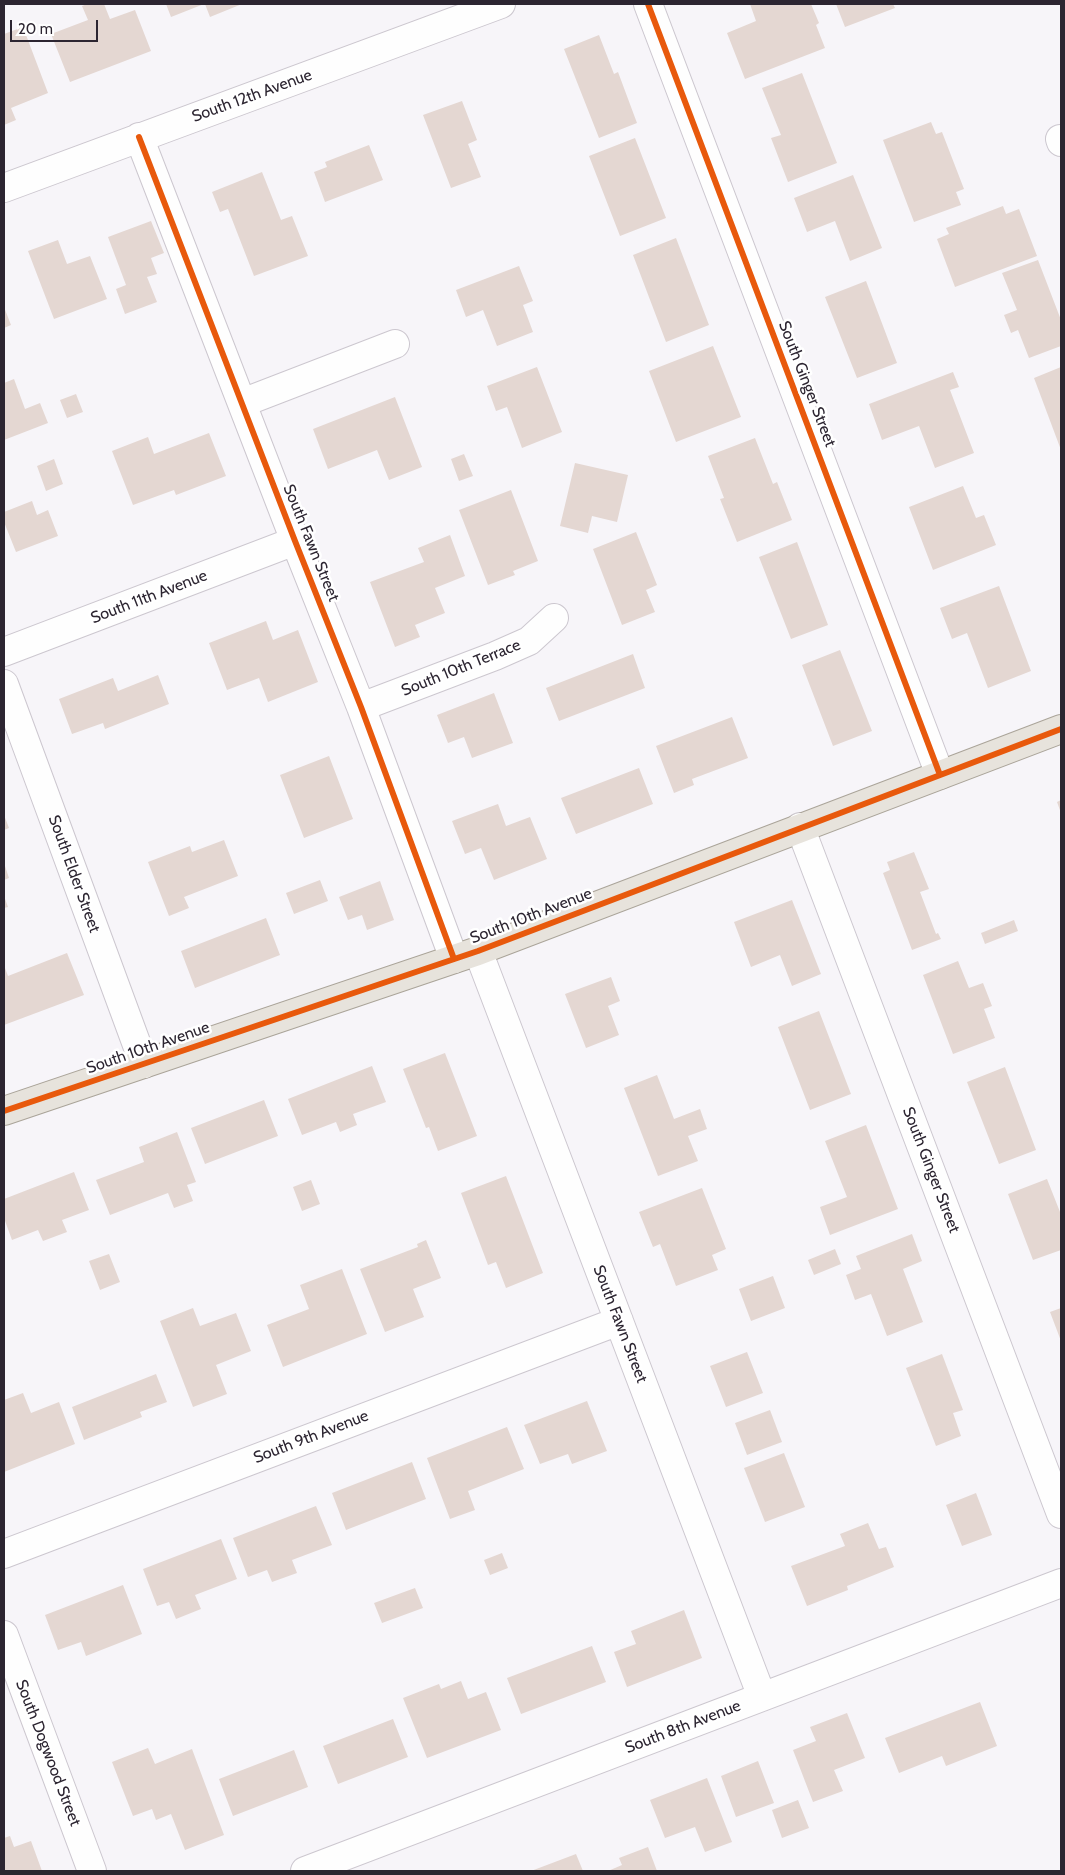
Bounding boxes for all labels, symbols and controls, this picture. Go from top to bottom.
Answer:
scale bar [12,10,100,42]
text: 20 m [18,20,53,38]
street label: South 12th Avenue [189,65,315,127]
street label: South Ginger Street [774,318,840,450]
street label: South Fawn Street [279,482,343,604]
street label: South 11th Avenue [88,566,210,628]
street label: South 10th Terrace [399,635,523,701]
street label: South Elder Street [44,813,104,935]
street label: South 10th Avenue [467,884,595,948]
street label: South 10th Avenue [84,1018,212,1078]
street label: South Ginger Street [898,1104,964,1236]
street label: South Fawn Street [589,1262,651,1386]
street label: South 9th Avenue [251,1406,371,1468]
street label: South Dogwood Street [11,1677,85,1829]
street label: South 8th Avenue [622,1696,744,1758]

